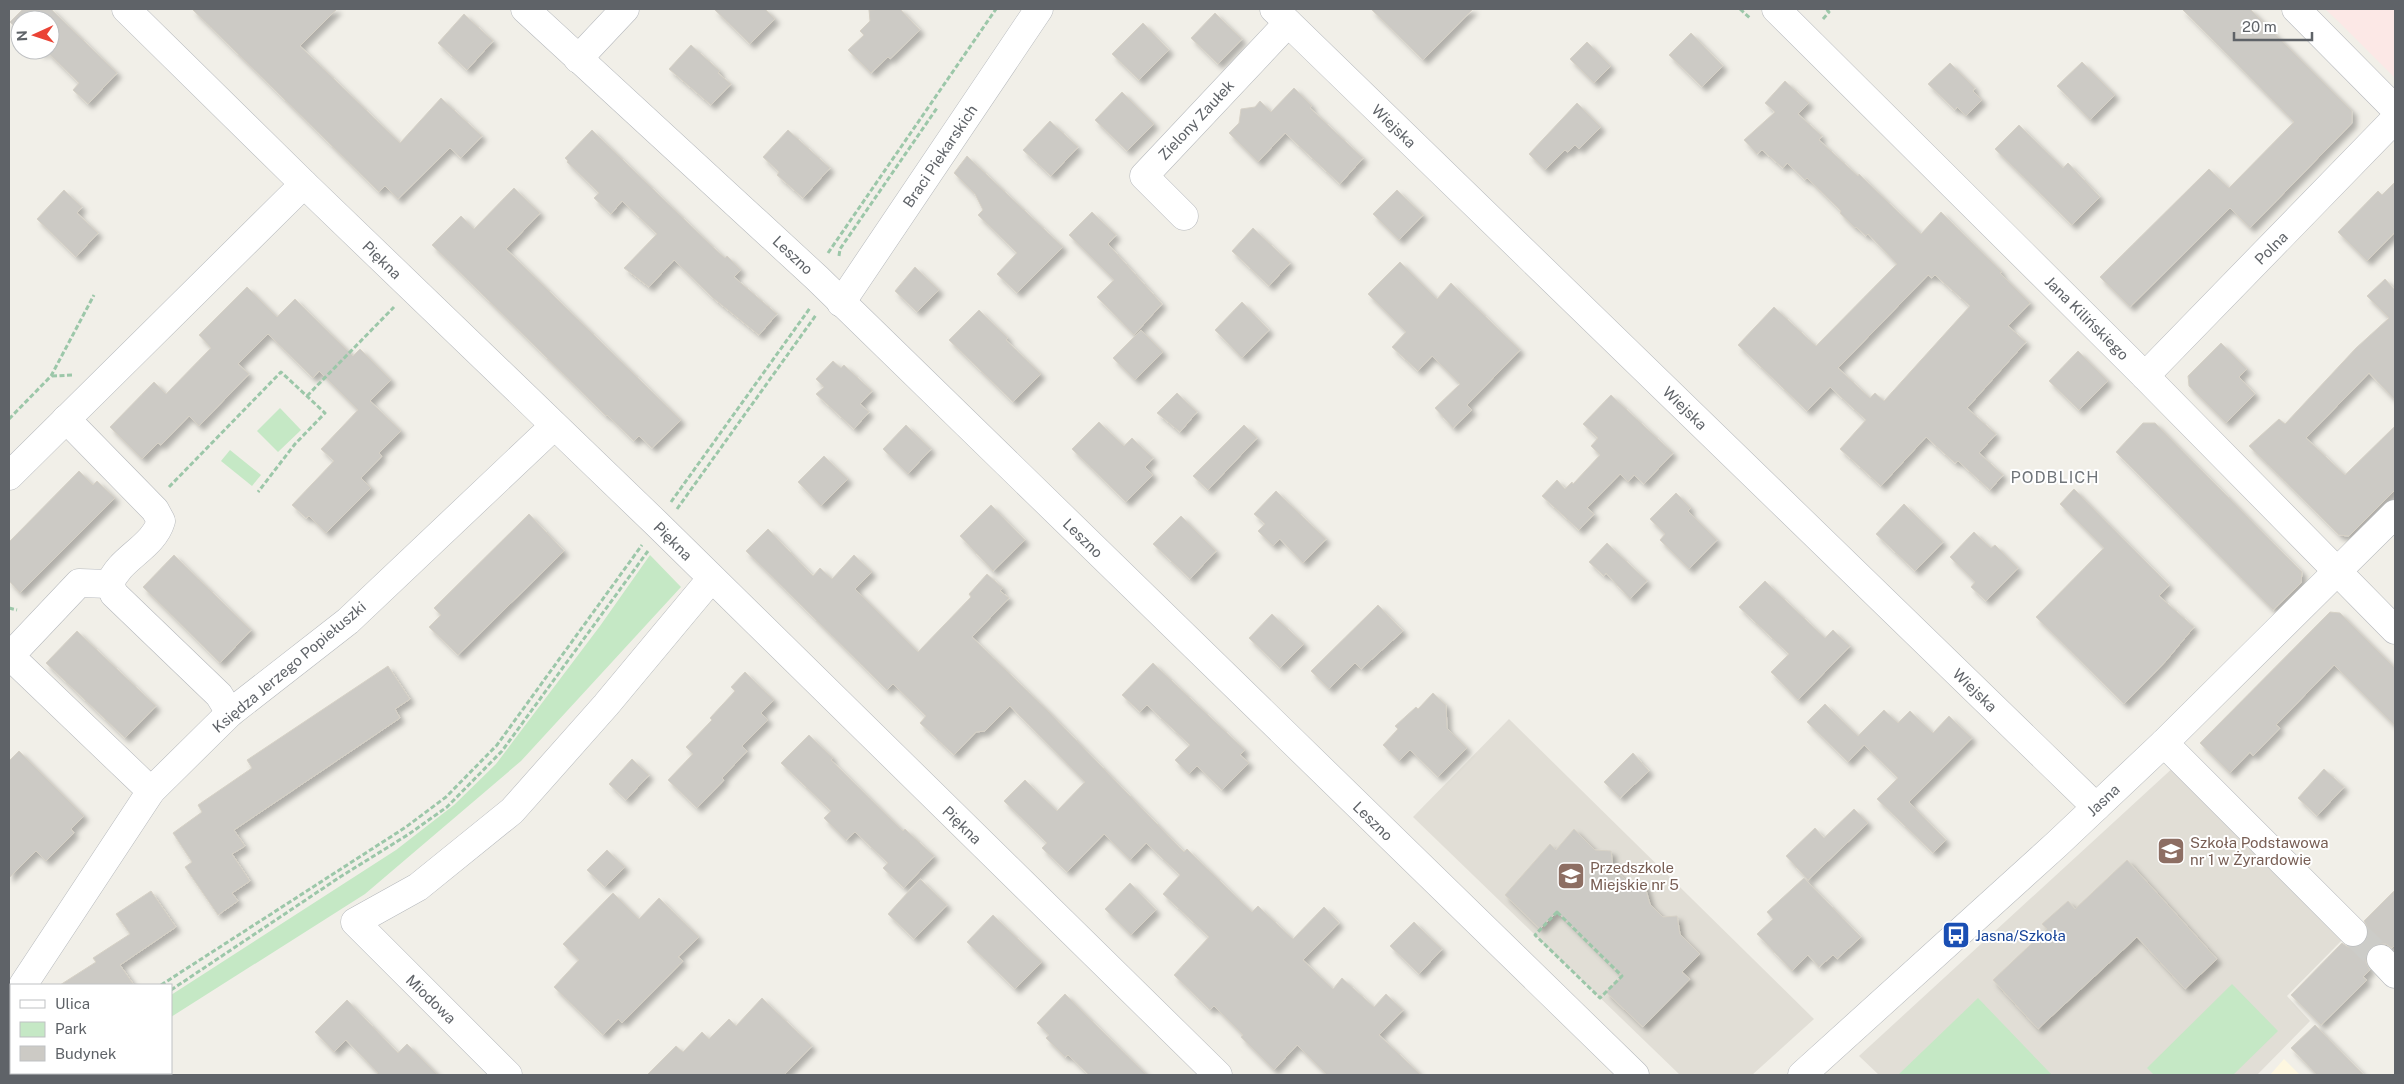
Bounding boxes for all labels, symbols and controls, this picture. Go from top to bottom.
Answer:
north arrow [10,10,60,60]
scale bar [2234,10,2312,42]
text: 20 m [2242,18,2277,35]
text: N [14,30,30,42]
street label: Zielony Zaułek [1155,77,1237,163]
street label: Wiejska [1368,101,1420,151]
street label: Braci Piekarskich [899,102,981,210]
street label: Polna [2251,228,2291,268]
street label: Leszno [769,232,817,278]
street label: Piękna [359,238,405,282]
street label: Jana Kilińskiego [2042,273,2132,363]
street label: Wiejska [1659,383,1711,433]
district label: PODBLICH [2011,468,2099,487]
street label: Leszno [1060,515,1106,561]
street label: Piękna [650,518,696,564]
street label: Księdza Jerzego Popiełuszki [209,598,369,736]
street label: Wiejska [1949,665,2001,715]
street label: Jasna [2083,781,2123,819]
street label: Leszno [1350,798,1396,844]
street label: Piękna [939,803,985,847]
place label: Szkoła Podstawowa nr 1 w Żyrardowie [2190,834,2329,868]
school or university icon: Szkoła Podstawowa nr 1 w Żyrardowie [2156,836,2186,866]
place label: Przedszkole Miejskie nr 5 [1590,859,1679,893]
school or university icon: Przedszkole Miejskie nr 5 [1556,861,1586,891]
bus stop icon: Jasna/Szkoła [1941,920,1971,950]
place label: Jasna/Szkoła [1975,927,2066,944]
street label: Miodowa [403,971,459,1027]
legend [10,984,172,1074]
text: Ulica [55,995,90,1012]
text: Park [55,1020,87,1037]
text: Budynek [55,1045,116,1062]

